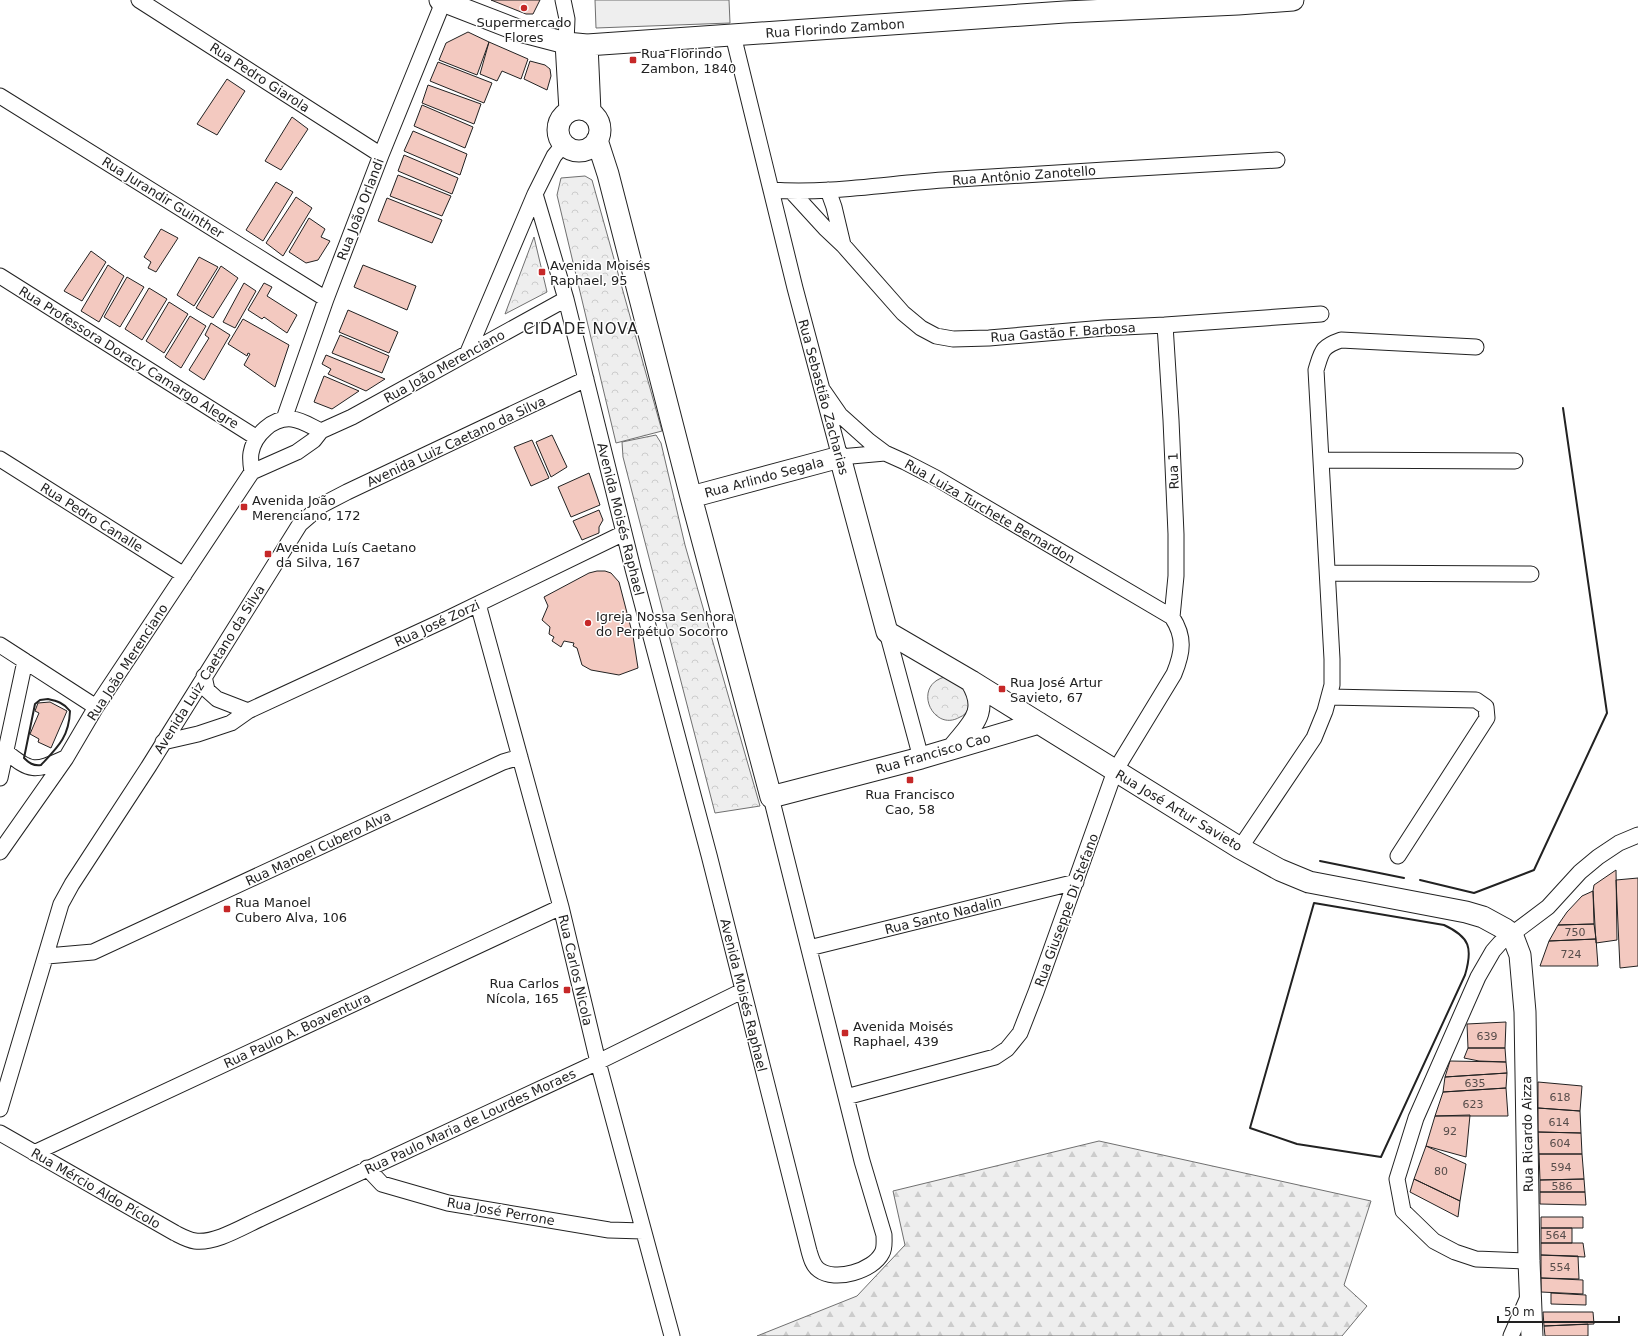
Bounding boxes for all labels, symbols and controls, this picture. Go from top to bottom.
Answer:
marker: Supermercado Flores [519,3,529,13]
place label: Supermercado Flores [477,15,571,45]
street label: Rua Florindo Zambon [765,16,905,41]
street label: Rua Pedro Giarola [207,40,312,115]
place label: Rua Florindo Zambon, 1840 [641,46,736,76]
marker: Rua Florindo Zambon, 1840 [628,55,638,65]
street label: Rua Jurandir Guinther [99,154,227,241]
street label: Rua João Orlandi [334,156,387,262]
street label: Rua Antônio Zanotello [952,163,1097,188]
place label: Avenida Moisés Raphael, 95 [550,258,651,288]
marker: Avenida Moisés Raphael, 95 [537,267,547,277]
street label: Rua Professora Doracy Camargo Alegre [16,283,241,432]
street label: Rua Sebastião Zacharias [795,318,852,477]
district label: CIDADE NOVA [523,320,639,338]
street label: Rua Gastão F. Barbosa [990,320,1136,345]
street label: Rua João Merenciano [381,327,507,406]
street label: Avenida Luiz Caetano da Silva [364,393,548,490]
street label: Avenida Moisés Raphael [594,441,647,597]
street label: Rua 1 [1165,452,1182,490]
street label: Rua Arlindo Segala [703,454,825,501]
street label: Rua Luiza Turchete Bernardon [902,456,1078,566]
street label: Rua Pedro Canalle [38,480,146,555]
place label: Avenida João Merenciano, 172 [252,493,361,523]
marker: Avenida João Merenciano, 172 [239,502,249,512]
place label: Avenida Luís Caetano da Silva, 167 [276,540,416,570]
marker: Avenida Luís Caetano da Silva, 167 [263,549,273,559]
street label: Avenida Luiz Caetano da Silva [151,582,268,756]
street label: Rua José Zorzi [392,597,482,650]
street label: Rua João Merenciano [84,601,171,723]
place label: Igreja Nossa Senhora do Perpétuo Socorro [596,609,734,639]
marker: Igreja Nossa Senhora do Perpétuo Socorro [583,618,593,628]
place label: Rua José Artur Savieto, 67 [1010,675,1103,705]
marker: Rua José Artur Savieto, 67 [997,684,1007,694]
street label: Rua Francisco Cao [874,730,992,777]
street label: Rua José Artur Savieto [1113,767,1245,854]
marker: Rua Francisco Cao, 58 [905,775,915,785]
place label: Rua Francisco Cao, 58 [865,787,955,817]
street label: Rua Manoel Cubero Alva [243,808,393,889]
street label: Rua Giuseppe Di Stefano [1032,831,1101,989]
street label: Rua Santo Nadalin [883,894,1003,937]
place label: Rua Manoel Cubero Alva, 106 [235,895,347,925]
marker: Rua Manoel Cubero Alva, 106 [222,904,232,914]
street label: Rua Carlos Nicola [555,913,596,1027]
street label: Avenida Moisés Raphael [717,917,770,1073]
house number: 750 [1565,926,1586,939]
house number: 724 [1561,948,1582,961]
place label: Rua Carlos Nícola, 165 [486,976,559,1006]
marker: Rua Carlos Nícola, 165 [562,985,572,995]
street label: Rua Paulo A. Boaventura [221,990,373,1071]
place label: Avenida Moisés Raphael, 439 [853,1019,954,1049]
marker: Avenida Moisés Raphael, 439 [840,1028,850,1038]
house number: 639 [1477,1030,1498,1043]
street label: Rua Paulo Maria de Lourdes Moraes [362,1066,578,1177]
street label: Rua Ricardo Aizza [1519,1076,1536,1192]
house number: 635 [1465,1077,1486,1090]
house number: 618 [1550,1091,1571,1104]
house number: 623 [1463,1098,1484,1111]
house number: 614 [1549,1116,1570,1129]
house number: 92 [1443,1125,1457,1138]
house number: 604 [1550,1137,1571,1150]
street label: Rua Mércio Aldo Pícolo [28,1145,163,1232]
house number: 594 [1551,1161,1572,1174]
house number: 80 [1434,1165,1448,1178]
house number: 586 [1552,1180,1573,1193]
street label: Rua José Perrone [446,1195,556,1228]
house number: 564 [1546,1229,1567,1242]
house number: 554 [1550,1261,1571,1274]
scale bar [1498,1298,1619,1324]
text: 50 m [1504,1305,1535,1319]

